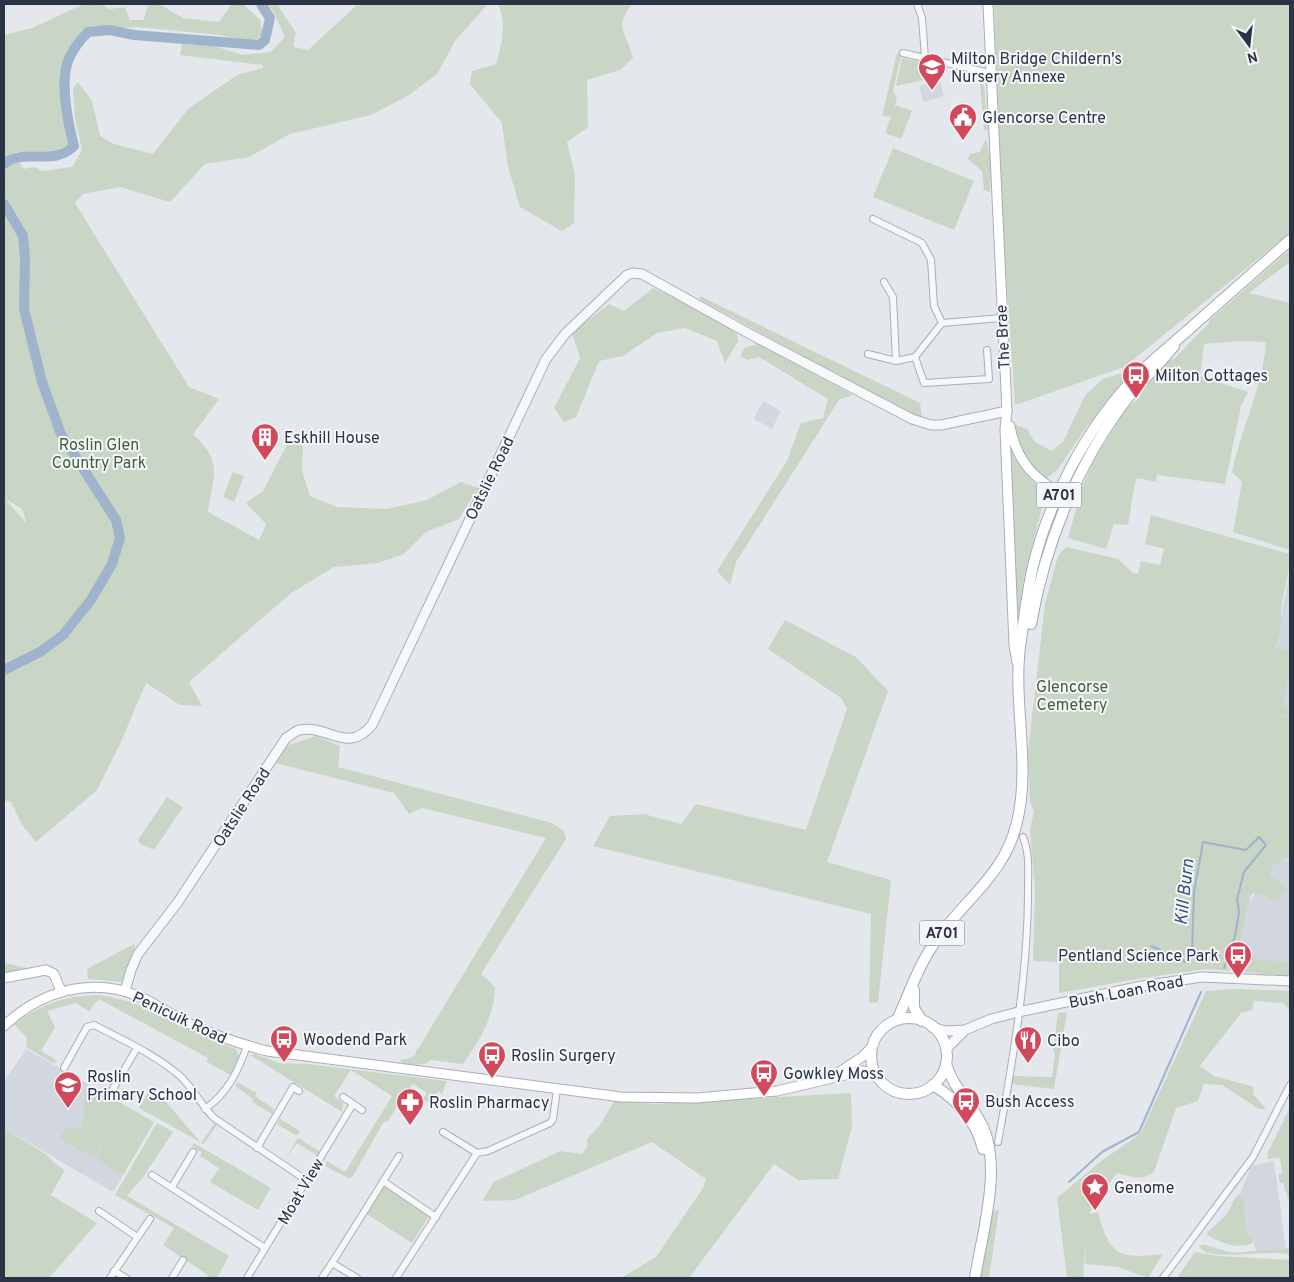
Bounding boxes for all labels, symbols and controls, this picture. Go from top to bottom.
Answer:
north arrow [1224,20,1274,70]
text: N [1245,47,1259,66]
place label: Milton Bridge Childern's Nursery Annexe [951,50,1122,88]
school or university icon: Milton Bridge Childern's Nursery Annexe [917,52,947,91]
public building icon: Glencorse Centre [948,102,978,141]
place label: Glencorse Centre [982,109,1106,129]
street label: The Brae [992,304,1016,370]
bus stop icon: Milton Cottages [1121,360,1151,399]
place label: Milton Cottages [1155,367,1268,387]
building icon: Eskhill House [250,422,280,461]
place label: Eskhill House [284,429,380,449]
street label: Oatslie Road [462,434,520,524]
park label: Roslin Glen Country Park [52,436,146,474]
road number: A701 [1036,482,1082,508]
park label: Glencorse Cemetery [1036,678,1108,716]
street label: Oatslie Road [210,765,276,852]
water label: Kill Burn [1171,858,1200,927]
road number: A701 [920,920,964,946]
bus stop icon: Pentland Science Park [1223,940,1253,979]
place label: Pentland Science Park [1058,947,1219,967]
street label: Bush Loan Road [1067,972,1185,1014]
street label: Penicuik Road [129,988,230,1049]
bus stop icon: Woodend Park [269,1024,299,1063]
restaurant icon: Cibo [1013,1025,1043,1064]
place label: Woodend Park [303,1031,407,1051]
place label: Cibo [1047,1032,1080,1052]
bus stop icon: Roslin Surgery [477,1040,507,1079]
place label: Roslin Surgery [511,1047,616,1067]
bus stop icon: Gowkley Moss [749,1058,779,1097]
place label: Gowkley Moss [783,1065,884,1085]
place label: Roslin Primary School [87,1068,197,1106]
school or university icon: Roslin Primary School [53,1070,83,1109]
bus stop icon: Bush Access [951,1086,981,1125]
pharmacy icon: Roslin Pharmacy [395,1087,425,1126]
place label: Bush Access [985,1093,1075,1113]
place label: Roslin Pharmacy [429,1094,549,1114]
street label: Moat View [274,1155,329,1229]
place icon: Genome [1080,1172,1110,1211]
place label: Genome [1114,1179,1174,1199]

